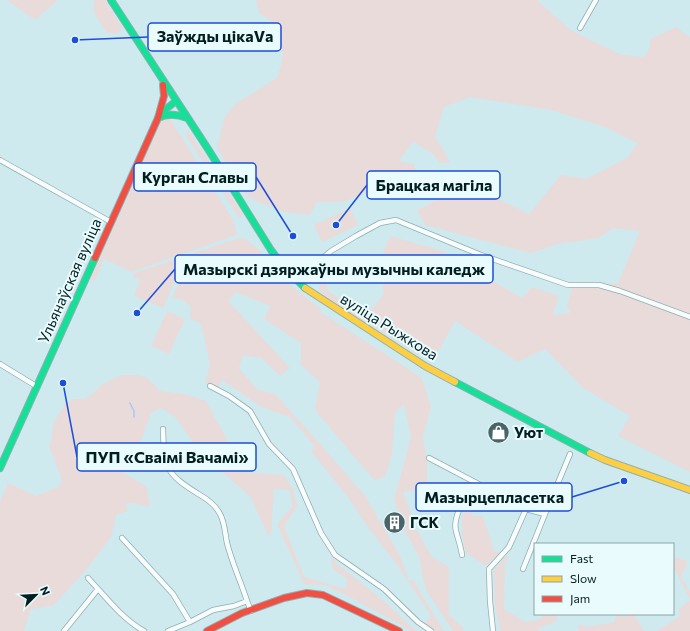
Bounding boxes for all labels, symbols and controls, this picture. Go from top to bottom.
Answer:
callout: Заўжды цікаVа [148,23,281,51]
text: Заўжды цікаVа [157,26,273,45]
callout: Курган Славы [134,163,256,191]
text: Курган Славы [142,167,248,186]
callout: Брацкая магіла [367,171,500,199]
text: Брацкая магіла [376,175,492,194]
street label: Ульянаўская вуліца [33,215,105,346]
callout: Мазырскі дзяржаўны музычны каледж [175,255,493,283]
text: Мазырскі дзяржаўны музычны каледж [183,259,485,278]
street label: вуліца Рыжкова [337,289,442,363]
shop icon: Уют [486,420,512,446]
place label: Уют [514,423,543,441]
callout: ПУП «Сваімі Вачамі» [77,443,256,471]
text: ПУП «Сваімі Вачамі» [85,447,249,466]
callout: Мазырцепласетка [416,483,572,511]
text: Мазырцепласетка [424,487,564,506]
building icon: ГСК [382,510,408,536]
place label: ГСК [410,513,440,531]
legend [534,543,674,615]
text: Fast [570,551,593,565]
text: Slow [570,571,597,585]
north arrow [16,575,56,615]
text: N [38,584,53,597]
text: Jam [570,591,590,606]

